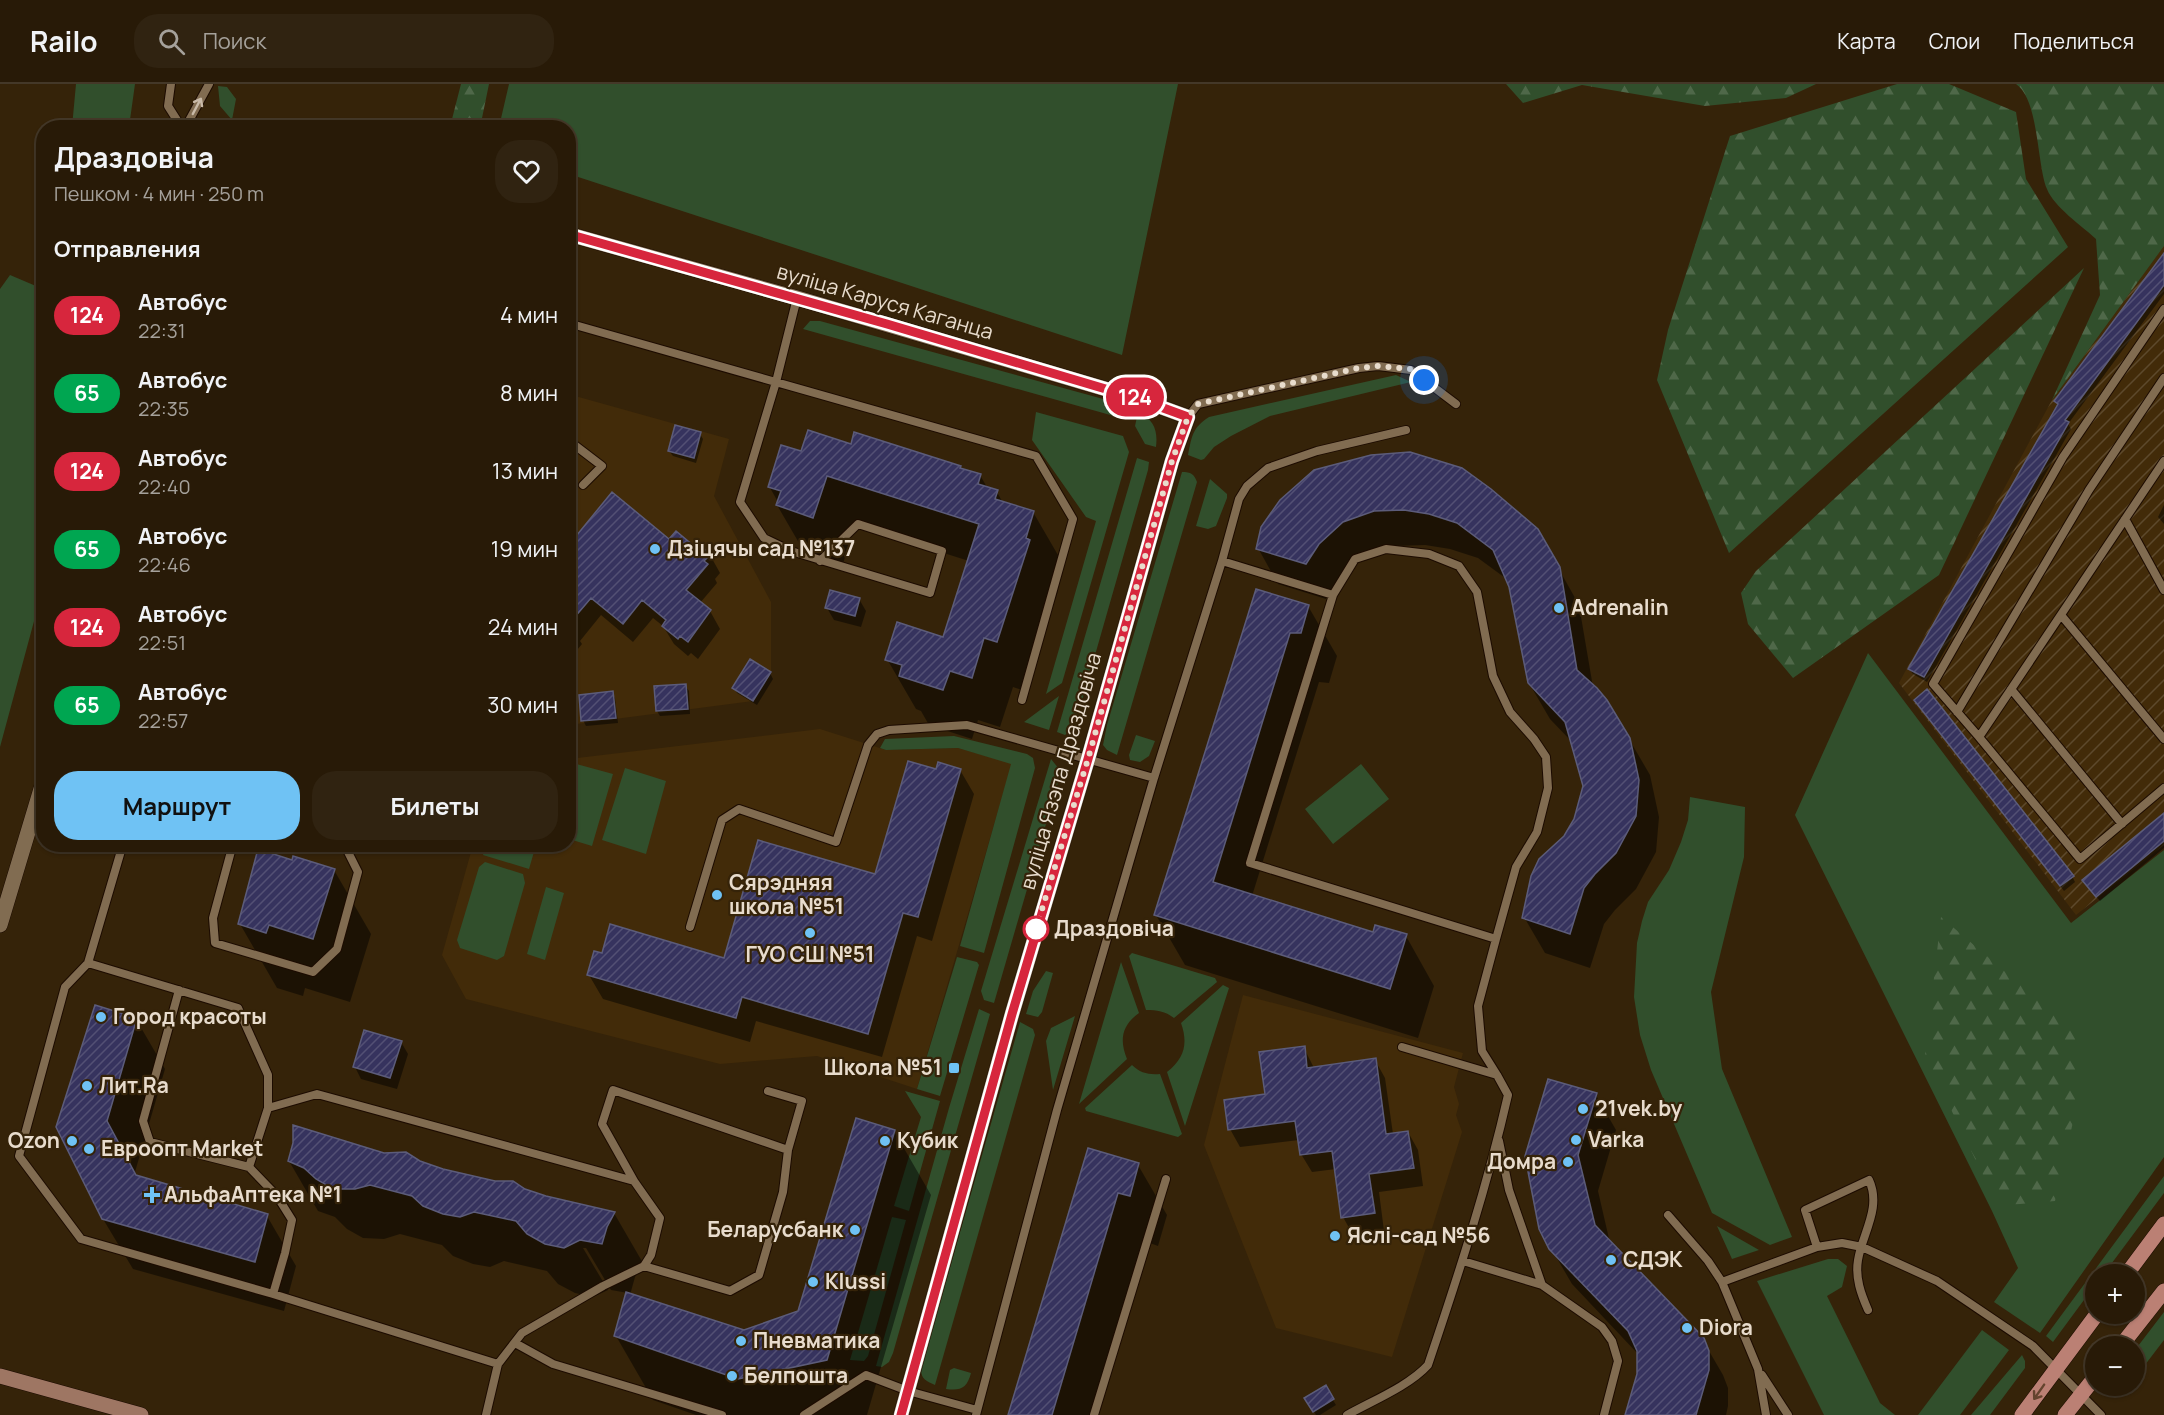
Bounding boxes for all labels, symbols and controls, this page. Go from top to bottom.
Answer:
search box [134,14,554,68]
text: Railo [30,22,98,60]
icon: search [155,25,188,58]
text: Поиск [203,26,266,56]
text: Карта [1837,27,1896,55]
text: Слои [1929,27,1980,55]
text: Поделиться [2013,27,2134,55]
one-way arrow [191,98,203,115]
text: Драздовіча [54,138,214,176]
button: heart [495,140,558,203]
text: Пешком · 4 мин · 250 m [54,180,264,207]
text: Отправления [54,234,201,264]
street label: вуліца Каруся Каганца [774,257,997,345]
text: Автобус [138,287,227,317]
text: 4 мин [500,300,558,330]
text: 124 [70,301,104,329]
text: 22:31 [138,317,186,344]
text: Автобус [138,365,227,395]
your location [1409,365,1439,395]
text: 8 мин [500,378,558,408]
line badge: 124 [1100,378,1170,416]
text: 65 [74,379,100,407]
text: 124 [1118,383,1152,411]
text: 22:35 [138,395,189,422]
text: Автобус [138,443,227,473]
text: 13 мин [492,456,558,486]
text: 124 [70,457,104,485]
text: 22:40 [138,473,191,500]
text: Автобус [138,521,227,551]
text: 19 мин [491,534,558,564]
place label: Дзіцячы сад №137 [667,534,855,562]
text: 65 [74,535,100,563]
marker: Дзіцячы сад №137 [648,542,662,556]
text: 22:46 [138,551,191,578]
place label: Adrenalin [1571,593,1669,621]
text: Автобус [138,599,227,629]
marker: Adrenalin [1552,601,1566,615]
text: 24 мин [488,612,558,642]
text: 124 [70,613,104,641]
text: 22:51 [138,629,186,656]
street label: вуліца Язэпа Драздовіча [1013,649,1107,893]
text: Автобус [138,677,227,707]
text: 30 мин [487,690,558,720]
text: 65 [74,691,100,719]
text: 22:57 [138,707,188,734]
button: Маршрут [54,771,300,840]
button: Билеты [312,771,558,840]
place label: Сярэдняя школа №51 [729,868,844,920]
marker: Сярэдняя школа №51 [710,888,724,902]
place label: Драздовіча [1054,914,1174,942]
marker: Драздовіча [1023,916,1049,942]
marker: ГУО СШ №51 [803,926,817,940]
place label: ГУО СШ №51 [746,940,874,968]
place label: Город красоты [113,1002,267,1030]
marker: Город красоты [94,1010,108,1024]
place label: Школа №51 [824,1053,942,1081]
marker: Школа №51 [947,1061,961,1075]
place label: Лит.Ra [99,1071,169,1099]
marker: Лит.Ra [80,1079,94,1093]
place label: 21vek.by [1595,1094,1682,1122]
marker: 21vek.by [1576,1102,1590,1116]
place label: Varka [1588,1125,1644,1153]
place label: Ozon [8,1126,60,1154]
place label: Кубик [897,1126,959,1154]
marker: Varka [1569,1133,1583,1147]
marker: Ozon [65,1134,79,1148]
place label: Евроопт Market [101,1134,263,1162]
marker: Кубик [878,1134,892,1148]
marker: Евроопт Market [82,1142,96,1156]
place label: Домра [1487,1147,1556,1175]
marker: Домра [1561,1155,1575,1169]
place label: АльфаАптека №1 [164,1180,342,1208]
marker: АльфаАптека №1 [145,1188,159,1202]
place label: Беларусбанк [707,1215,844,1243]
place label: Яслі-сад №56 [1347,1221,1491,1249]
marker: Беларусбанк [848,1223,862,1237]
marker: Яслі-сад №56 [1328,1229,1342,1243]
place label: СДЭК [1623,1245,1683,1273]
marker: СДЭК [1604,1253,1618,1267]
map controls [2085,1264,2145,1396]
button: + [2085,1264,2145,1324]
place label: KIussi [825,1267,886,1295]
marker: KIussi [806,1275,820,1289]
place label: Diora [1699,1313,1753,1341]
marker: Diora [1680,1321,1694,1335]
place label: Пневматика [753,1326,880,1354]
marker: Пневматика [734,1334,748,1348]
button: − [2085,1336,2145,1396]
place label: Белпошта [744,1361,848,1389]
marker: Белпошта [725,1369,739,1383]
one-way arrow [2033,1383,2045,1399]

